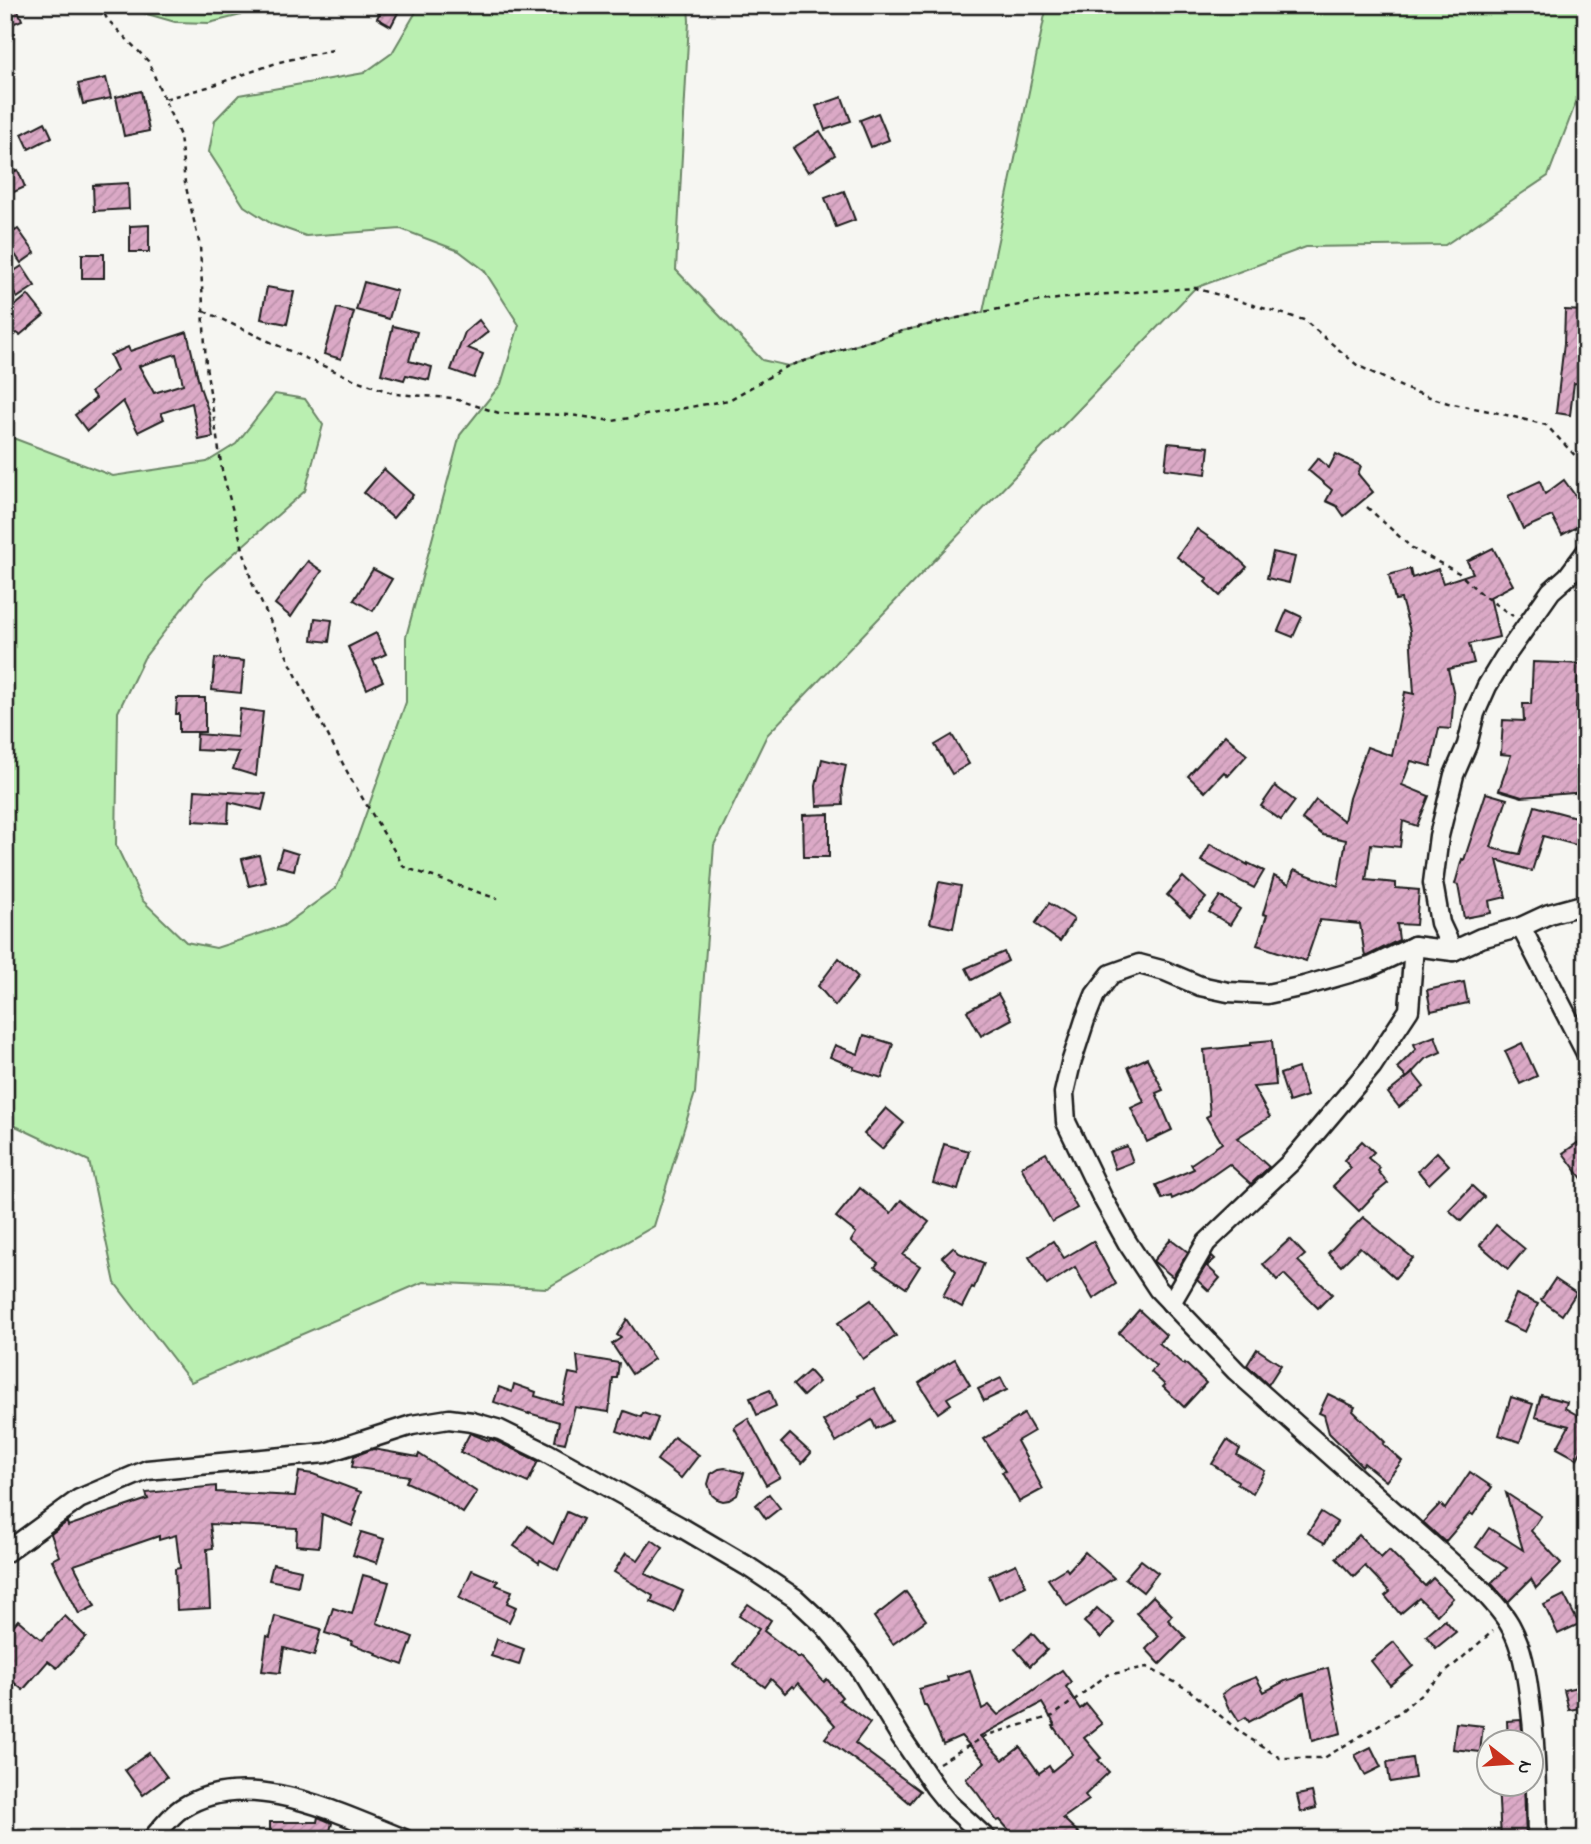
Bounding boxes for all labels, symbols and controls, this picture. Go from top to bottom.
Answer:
north arrow [1476,1728,1546,1798]
text: N [1509,1757,1539,1777]

